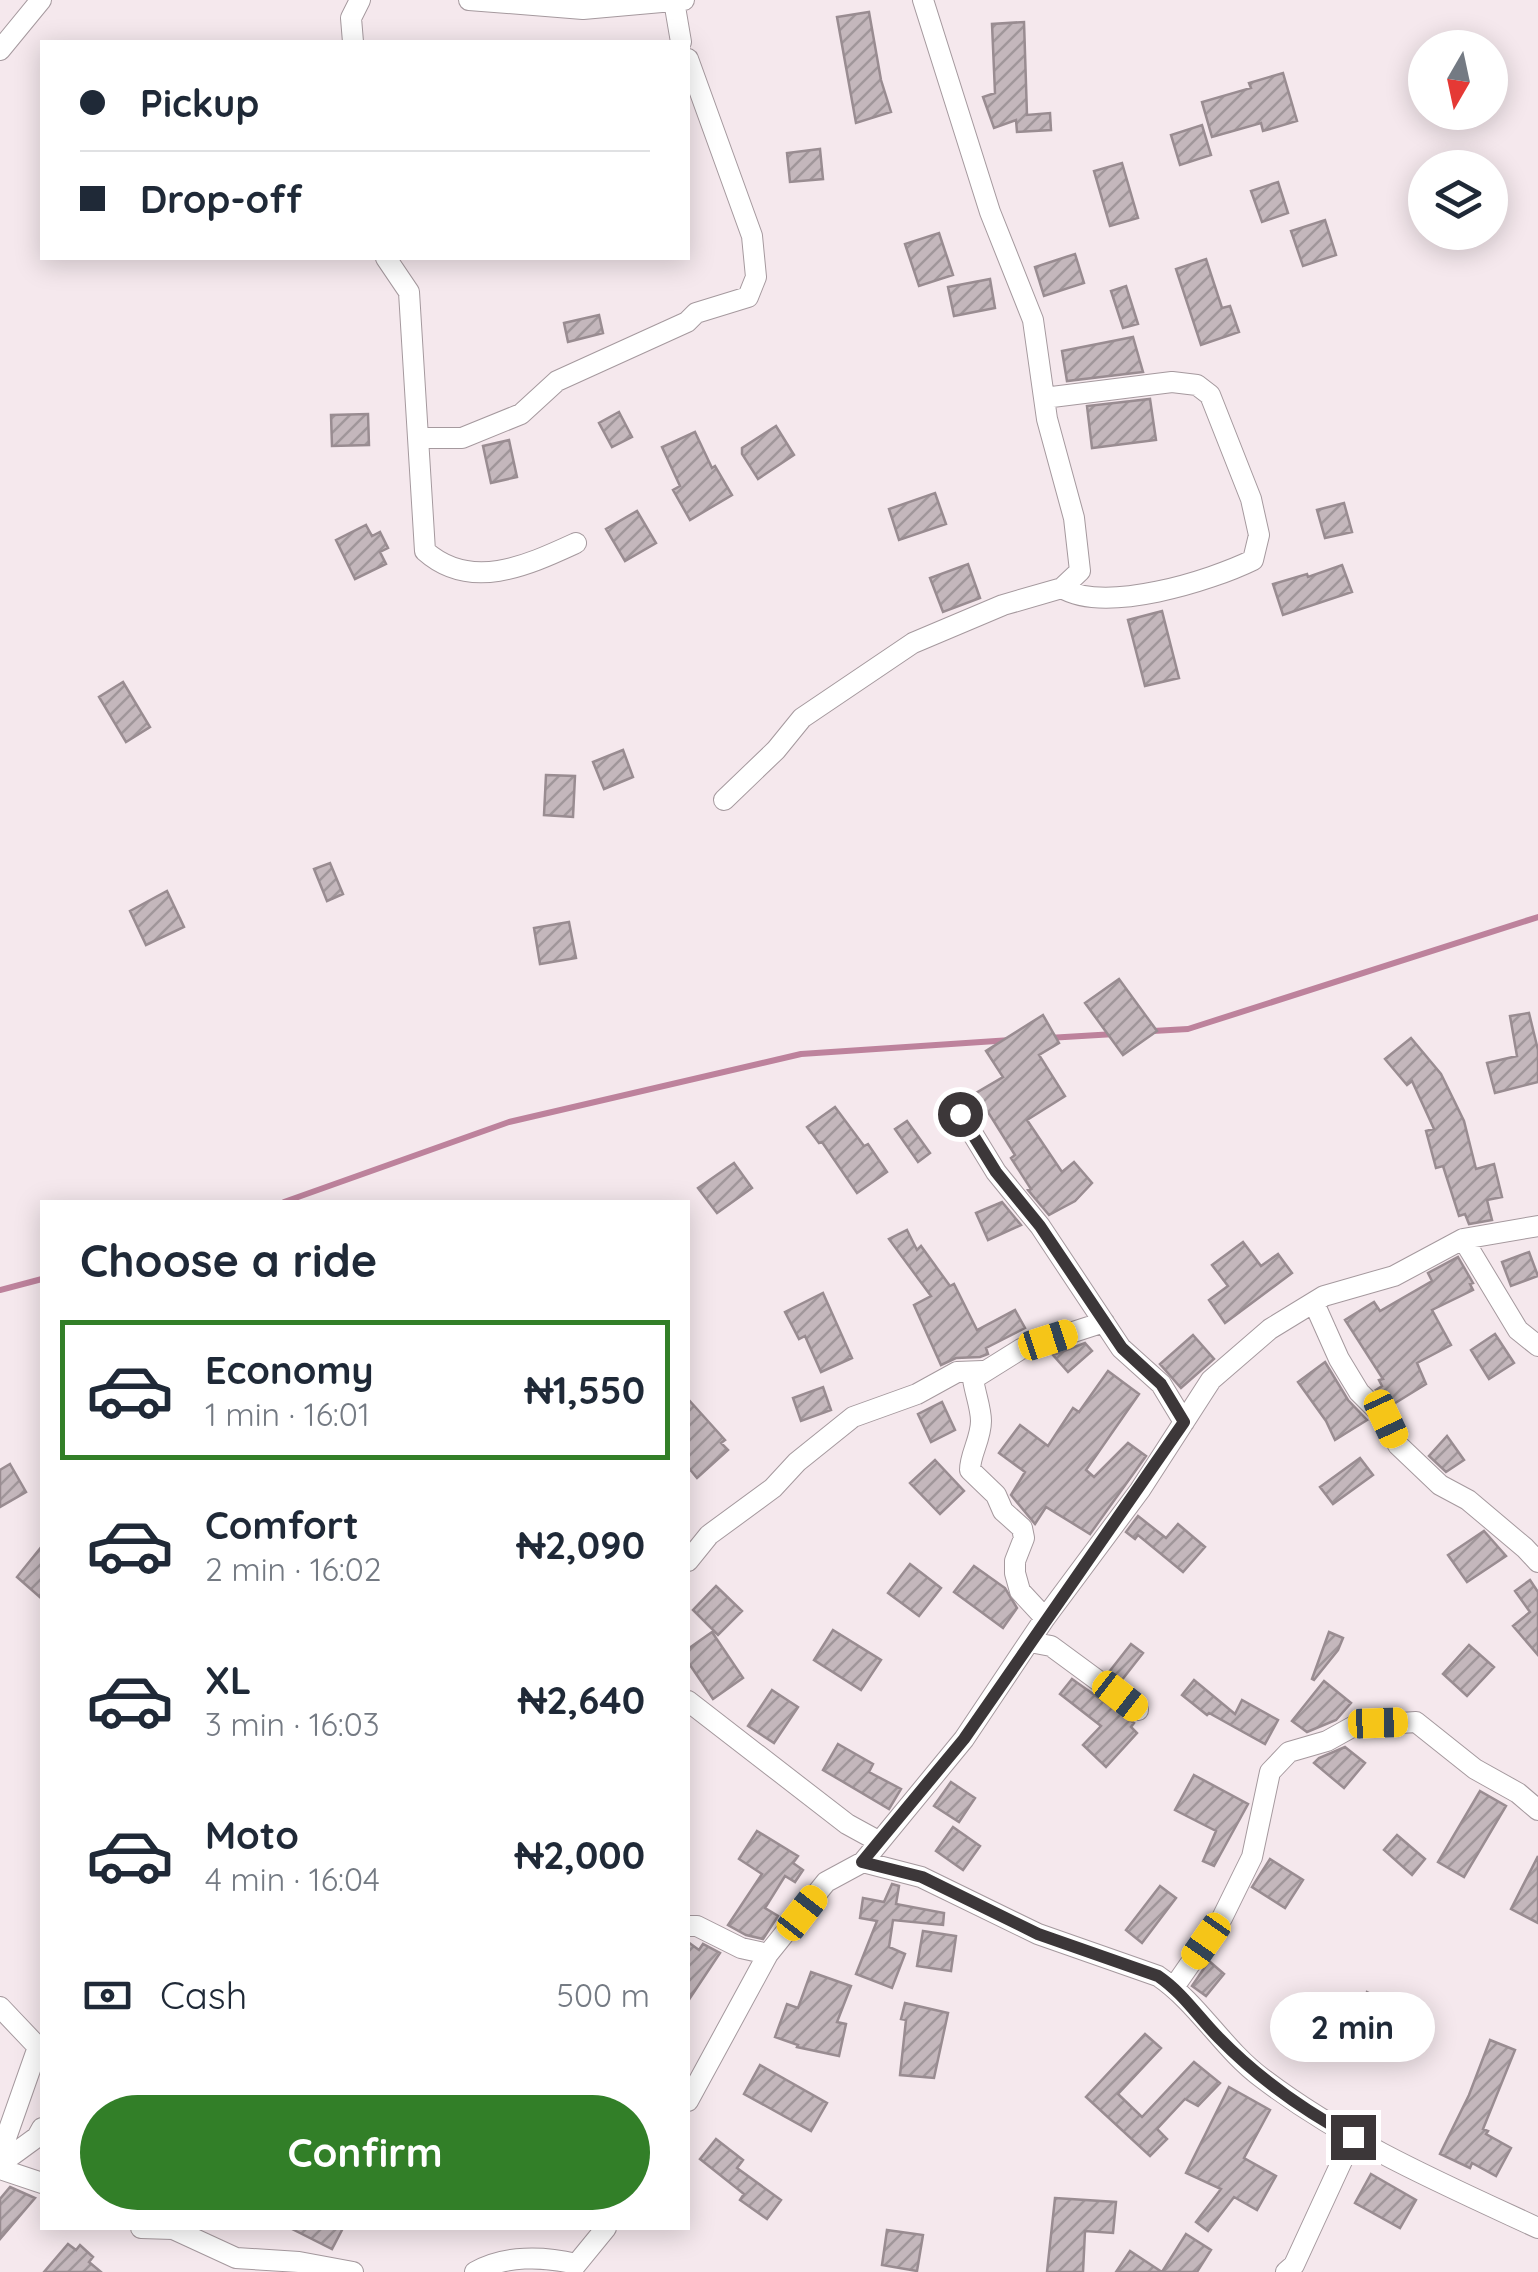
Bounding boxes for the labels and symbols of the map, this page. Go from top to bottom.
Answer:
north arrow [1408,30,1508,130]
route start [938,1092,983,1137]
car [1015,1316,1081,1364]
car [1360,1385,1412,1453]
car [1087,1666,1153,1726]
car [1347,1707,1409,1739]
car [772,1880,832,1946]
car [1177,1908,1235,1974]
callout: 2 min [1270,1992,1436,2062]
route end [1331,2115,1376,2160]

